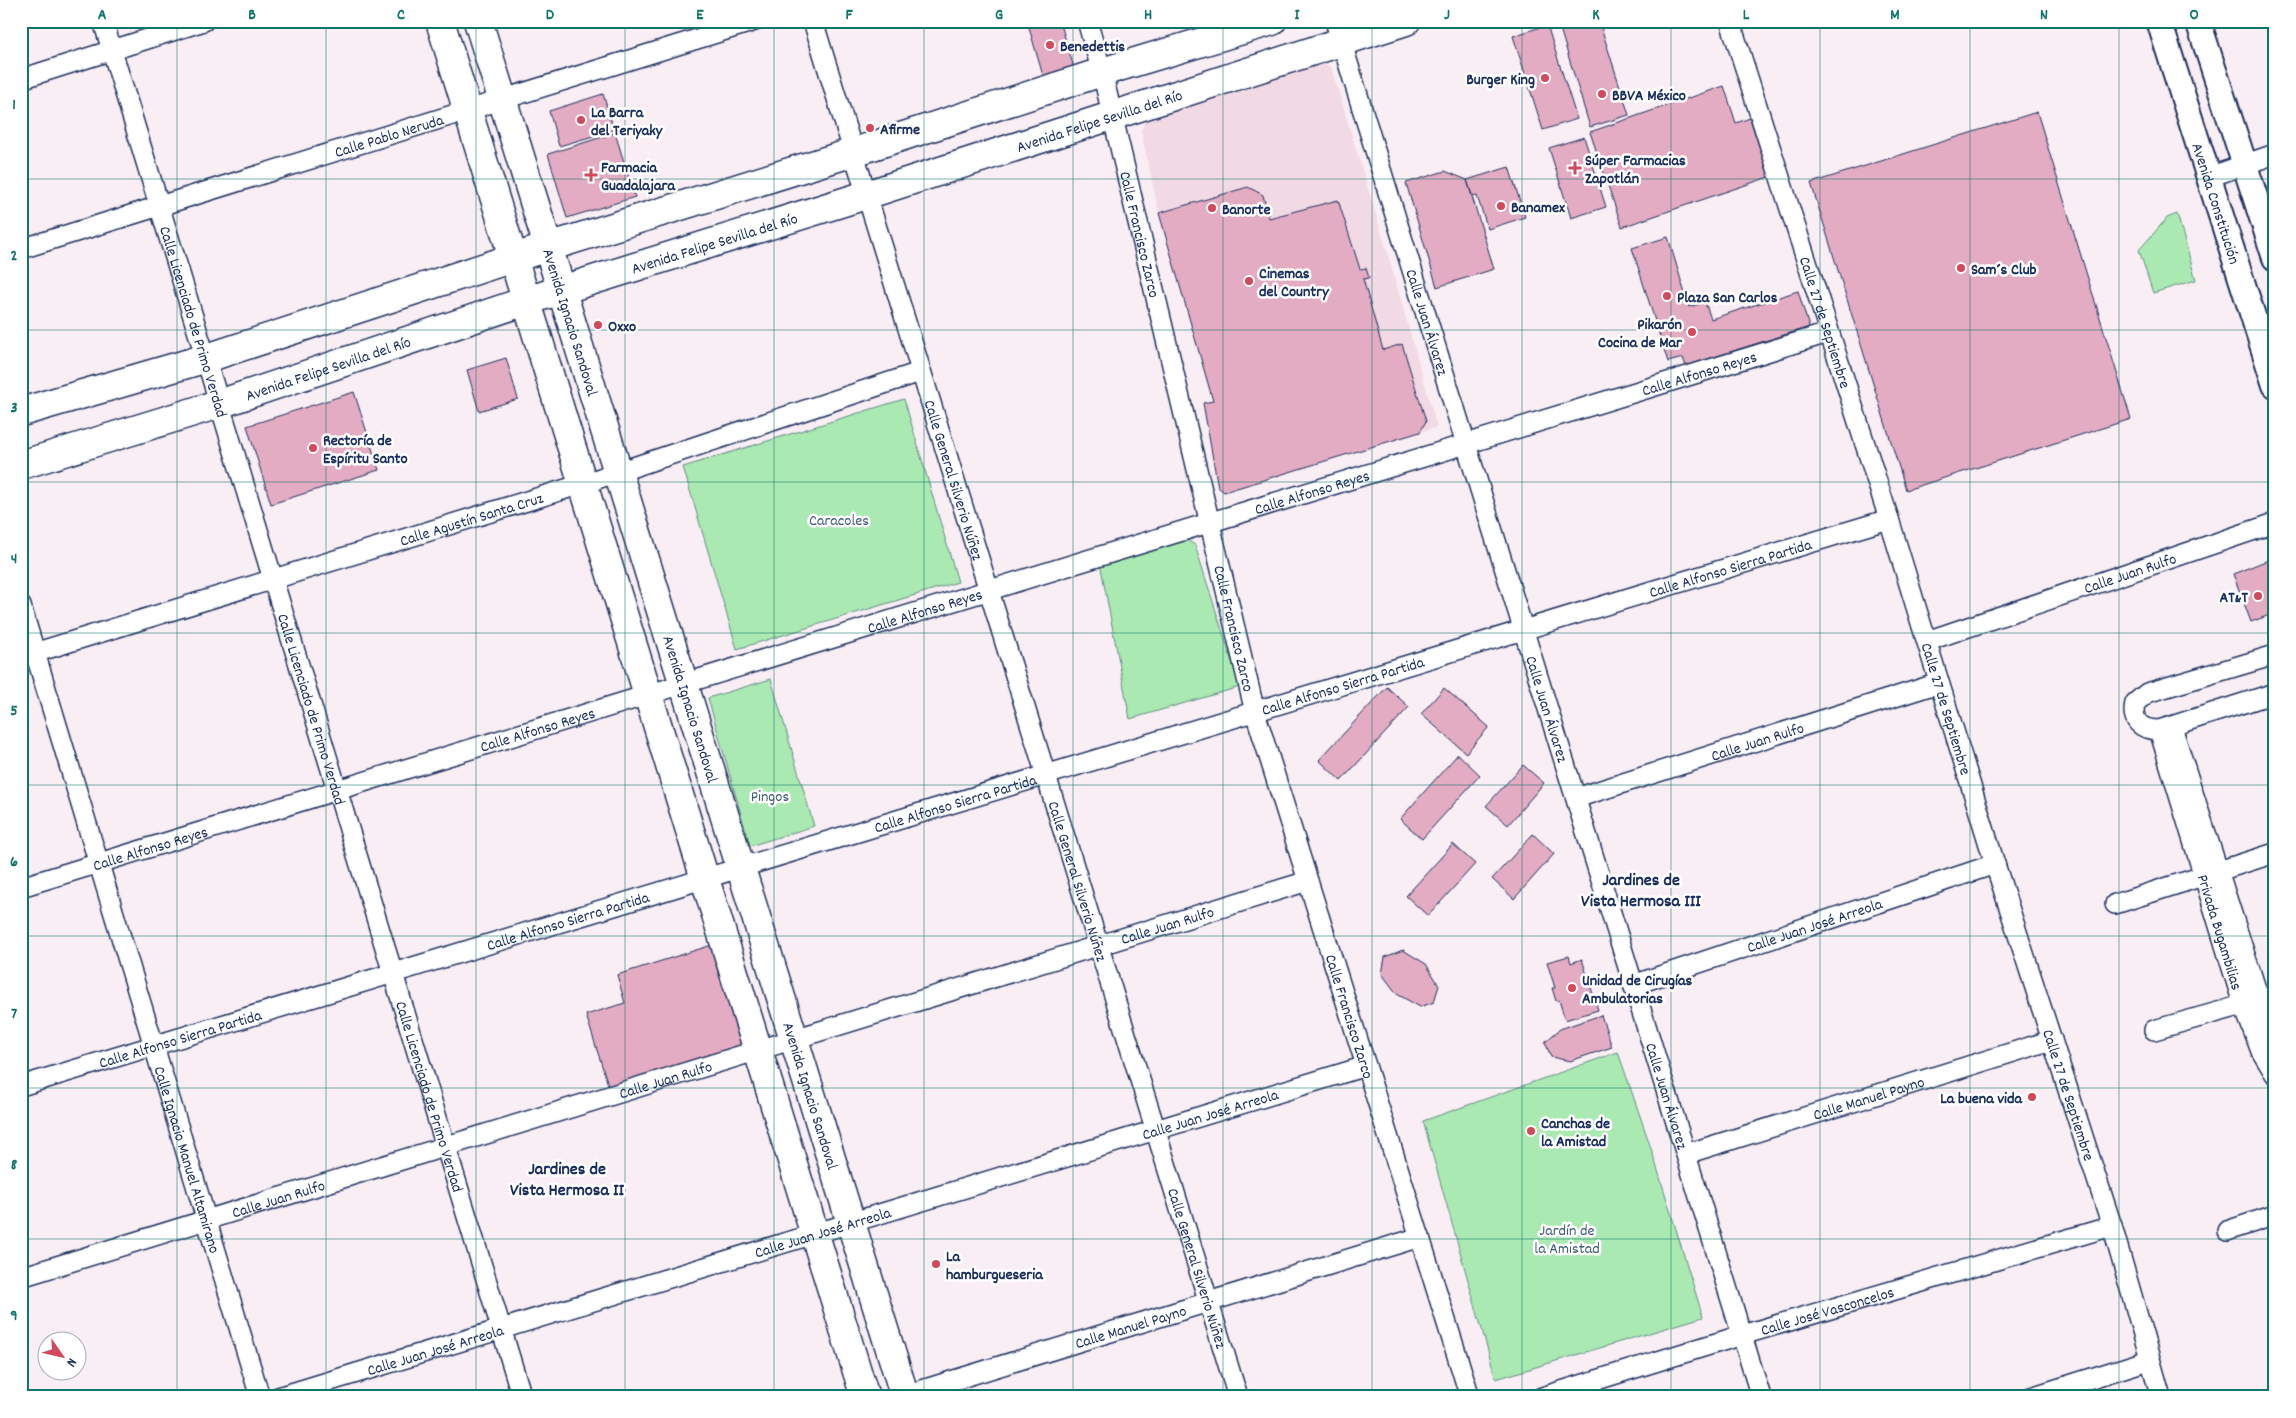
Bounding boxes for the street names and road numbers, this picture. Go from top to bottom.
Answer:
street label: Avenida Felipe Sevilla del Río [1014,85,1186,160]
street label: Calle Pablo Neruda [332,109,447,165]
street label: Avenida Constitución [2184,140,2245,267]
street label: Calle Francisco Zarco [1112,169,1165,300]
street label: Avenida Felipe Sevilla del Río [629,208,801,281]
street label: Calle Licenciado de Primo Verdad [152,224,232,421]
street label: Avenida Ignacio Sandoval [535,246,603,399]
street label: Calle 27 de Septiembre [1792,254,1856,392]
street label: Calle Juan Álvarez [1398,266,1453,379]
street label: Avenida Felipe Sevilla del Río [243,331,414,408]
street label: Calle Alfonso Reyes [1639,346,1760,403]
street label: Calle General Silverio Núñez [917,397,988,563]
street label: Calle Alfonso Reyes [1252,465,1373,522]
street label: Calle Agustín Santa Cruz [397,488,546,554]
street label: Calle Alfonso Sierra Partida [1647,534,1815,605]
street label: Calle Juan Rulfo [2081,548,2180,601]
street label: Calle Francisco Zarco [1206,563,1259,694]
street label: Calle Alfonso Reyes [865,584,986,641]
street label: Calle Licenciado de Primo Verdad [270,611,350,808]
street label: Avenida Ignacio Sandoval [655,633,723,786]
street label: Calle 27 de Septiembre [1914,640,1976,778]
street label: Calle Alfonso Sierra Partida [1259,652,1428,723]
street label: Calle Juan Álvarez [1518,653,1573,766]
street label: Calle Alfonso Reyes [478,703,599,760]
street label: Calle Juan Rulfo [1708,717,1807,769]
street label: Calle Alfonso Sierra Partida [872,769,1040,840]
street label: Calle General Silverio Núñez [1041,799,1112,965]
street label: Calle Alfonso Reyes [90,821,211,878]
street label: Privada Bugambilias [2190,872,2247,993]
street label: Calle Alfonso Sierra Partida [484,887,653,958]
street label: Calle Juan José Arreola [1744,893,1886,960]
street label: Calle Juan Rulfo [1118,902,1217,952]
street label: Calle Francisco Zarco [1318,952,1378,1082]
street label: Calle Licenciado de Primo Verdad [388,999,468,1195]
street label: Calle Alfonso Sierra Partida [96,1005,265,1076]
street label: Avenida Ignacio Sandoval [775,1020,843,1173]
street label: Calle 27 de Septiembre [2035,1027,2099,1164]
street label: Calle Juan Álvarez [1638,1040,1693,1153]
street label: Calle Juan Rulfo [616,1056,715,1106]
street label: Calle Ignacio Manuel Altamirano [147,1064,225,1256]
street label: Calle Manuel Payno [1811,1071,1928,1128]
street label: Calle Juan José Arreola [1140,1084,1282,1147]
street label: Calle Juan Rulfo [229,1175,328,1225]
street label: Calle General Silverio Núñez [1160,1186,1231,1352]
street label: Calle Juan José Arreola [752,1202,895,1265]
street label: Calle José Vasconcelos [1758,1282,1897,1343]
street label: Calle Manuel Payno [1073,1300,1190,1356]
street label: Calle Juan José Arreola [365,1320,507,1383]

